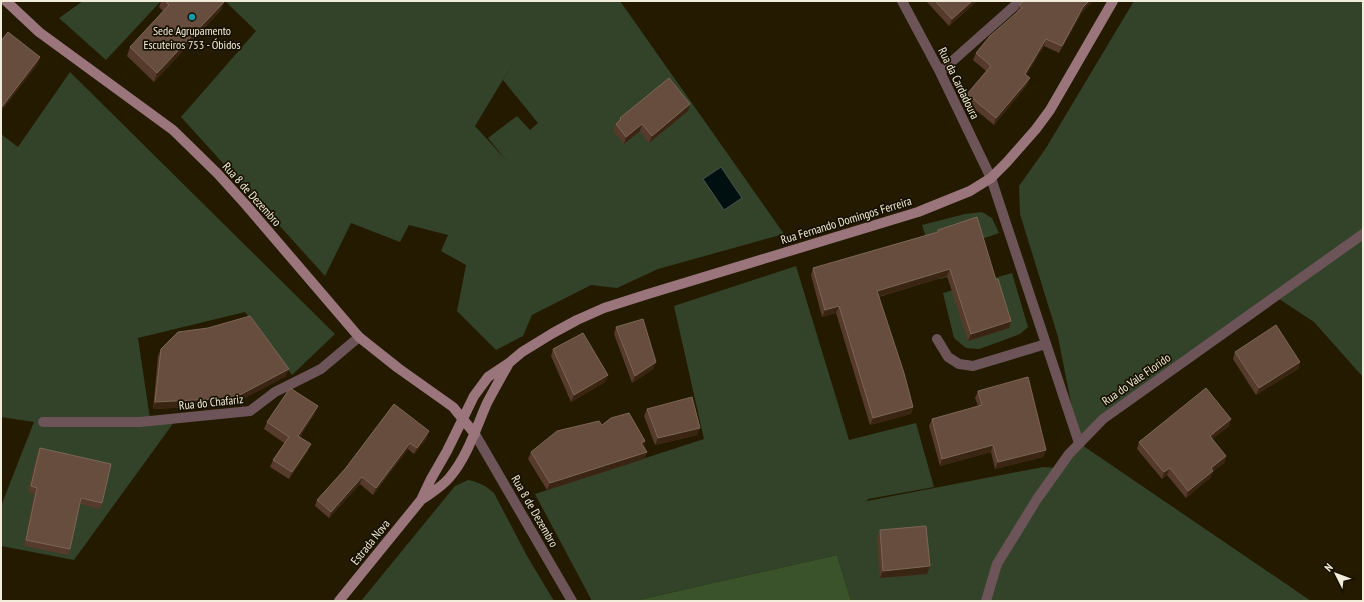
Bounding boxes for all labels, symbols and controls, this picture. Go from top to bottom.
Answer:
marker: Sede Agrupamento Escuteiros 753 - Óbidos [187,12,197,22]
place label: Sede Agrupamento Escuteiros 753 - Óbidos [143,23,241,52]
street label: Rua da Cardadoura [935,45,983,121]
street label: Rua 8 de Dezembro [219,159,285,229]
street label: Rua Fernando Domingos Ferreira [779,193,913,247]
street label: Rua do Vale Florido [1099,350,1173,408]
street label: Rua do Chafariz [178,391,244,413]
street label: Rua 8 de Dezembro [508,472,562,550]
street label: Estrada Nova [347,516,393,568]
north arrow [1316,554,1356,594]
text: N [1321,560,1336,574]

